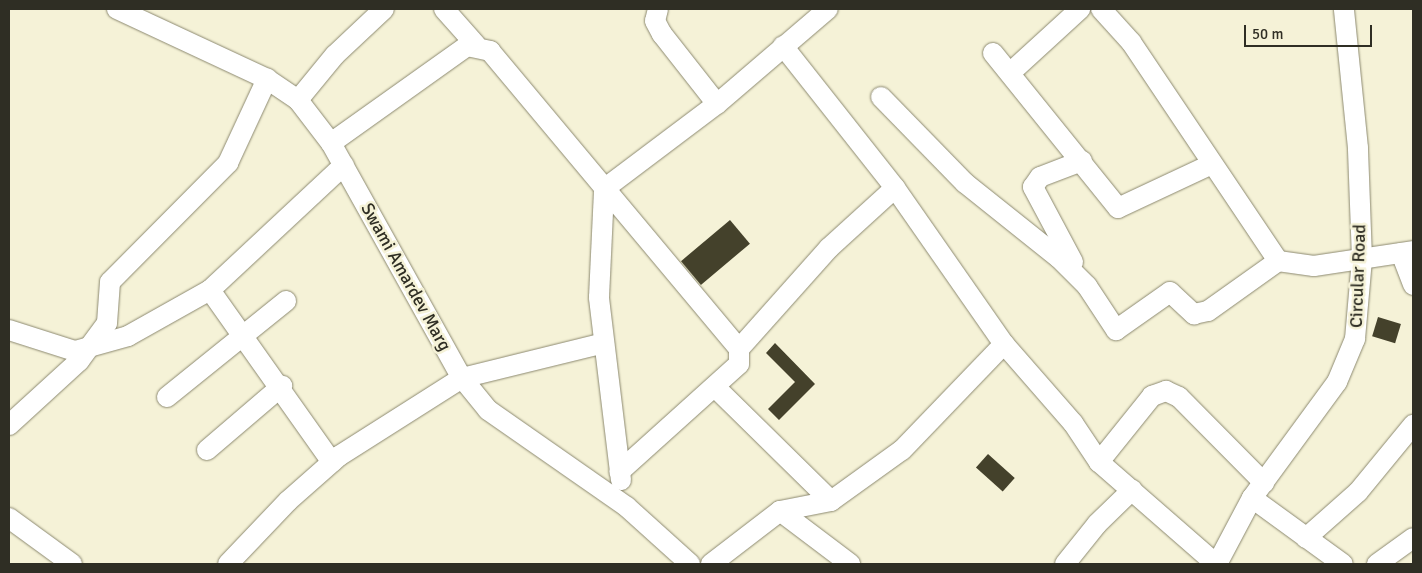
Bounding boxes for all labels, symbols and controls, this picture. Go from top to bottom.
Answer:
scale bar [1247,15,1374,47]
text: 50 m [1252,25,1283,43]
street label: Swami Amardev Marg [356,199,456,355]
street label: Circular Road [1345,224,1371,328]

